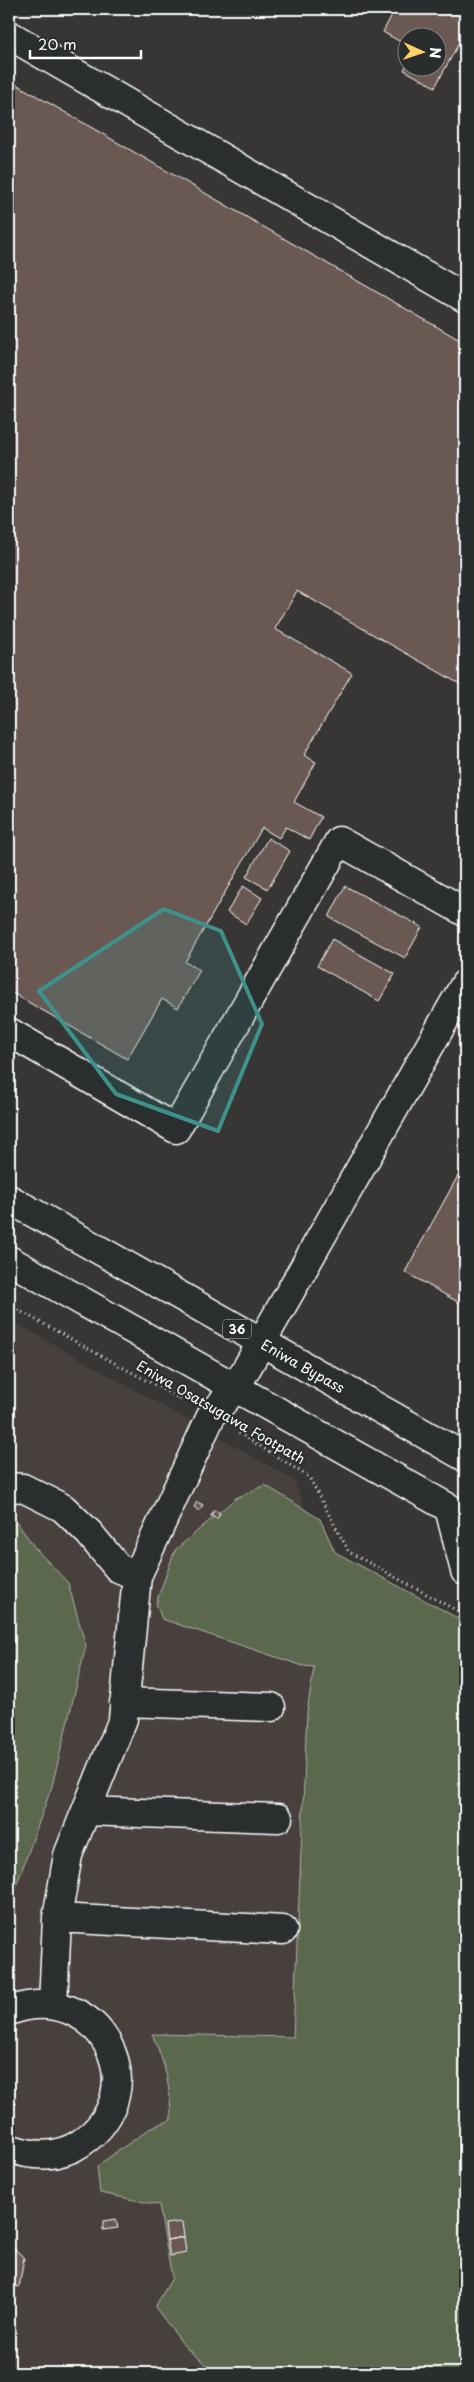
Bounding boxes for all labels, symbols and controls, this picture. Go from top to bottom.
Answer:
scale bar [30,28,141,60]
north arrow [396,28,446,78]
text: 20 m [38,32,77,55]
text: N [425,47,446,59]
road number: 36 [223,1320,251,1338]
street label: Eniwa Bypass [257,1333,349,1398]
street label: Eniwa Osatsugawa Footpath [133,1355,309,1469]

